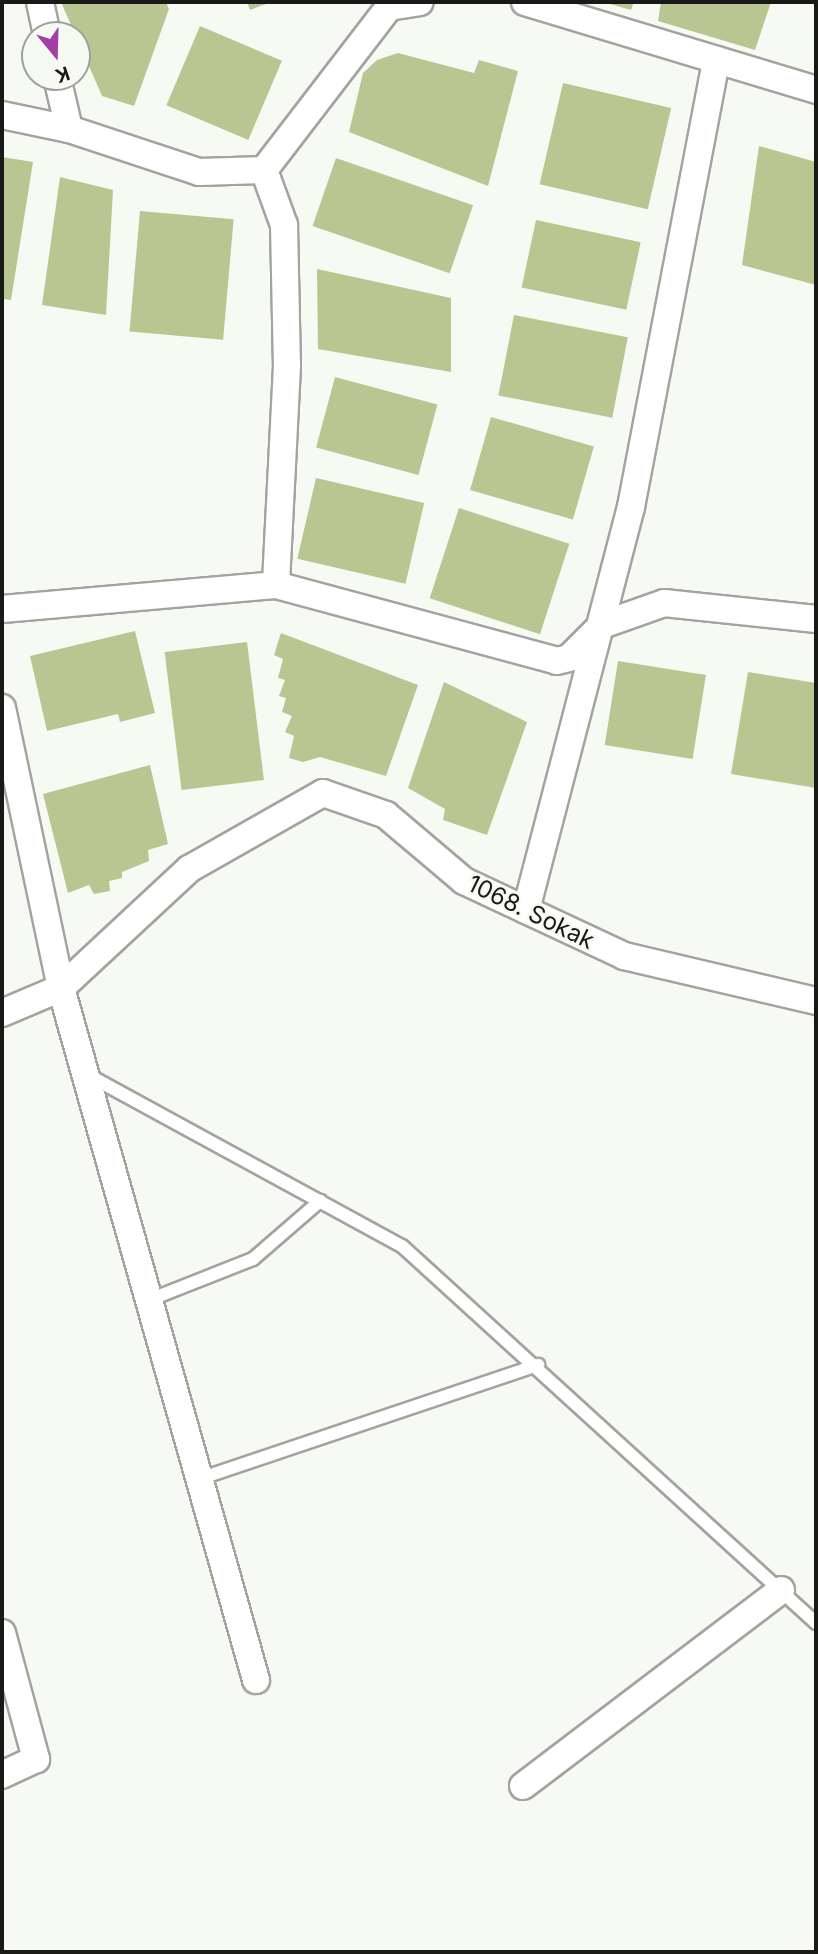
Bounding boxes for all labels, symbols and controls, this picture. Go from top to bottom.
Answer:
north arrow [21,21,91,91]
text: K [52,61,73,88]
street label: 1068. Sokak [463,869,599,955]

